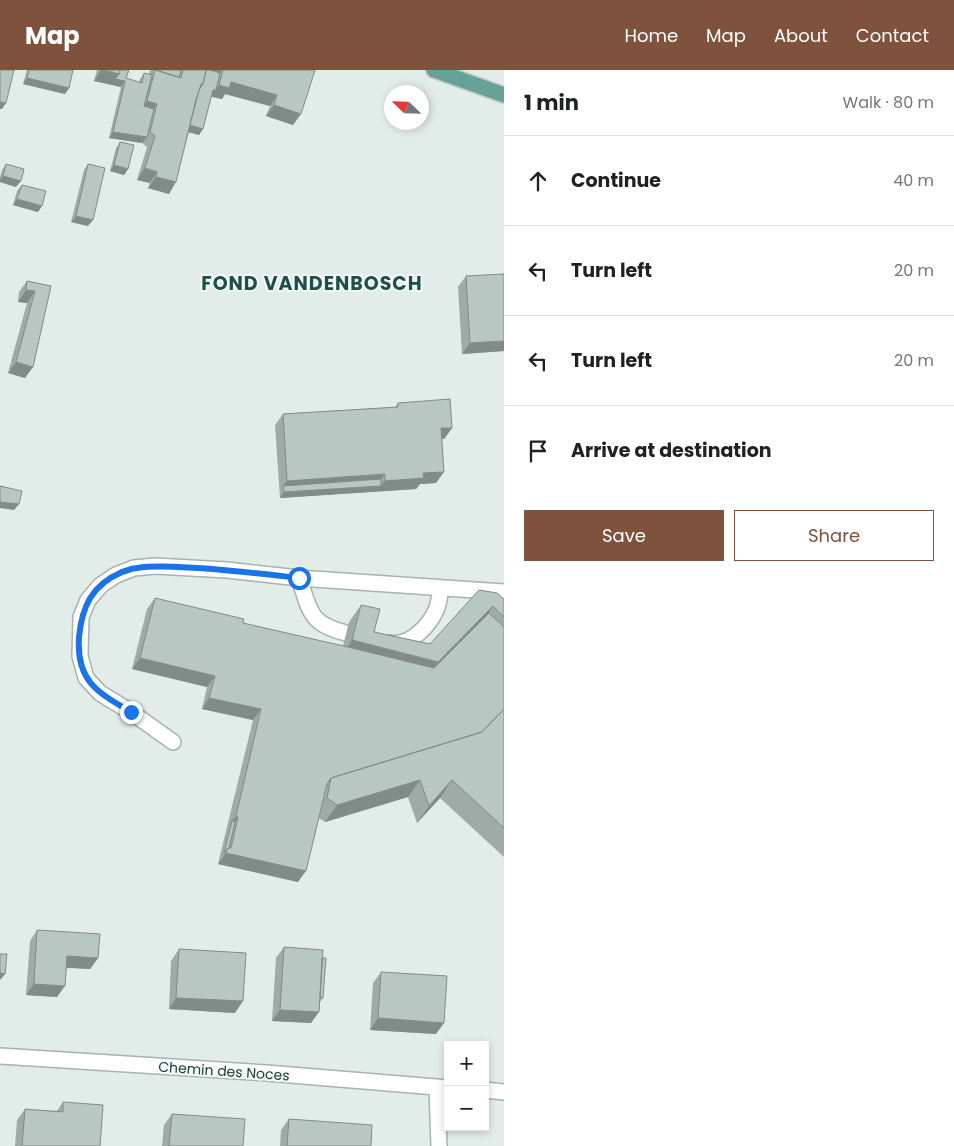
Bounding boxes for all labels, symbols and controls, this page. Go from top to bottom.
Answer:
text: Map [25,19,80,52]
text: Home [624,23,678,48]
text: Map [706,23,746,48]
text: About [774,23,828,48]
text: Contact [856,23,929,48]
north arrow [384,85,429,130]
text: 1 min [524,88,579,117]
text: Walk · 80 m [843,91,934,114]
icon: ahead [524,167,552,195]
text: Continue [571,167,661,194]
text: 40 m [893,169,934,192]
icon: left [524,257,552,285]
text: Turn left [571,257,652,284]
text: 20 m [894,259,934,282]
district label: FOND VANDENBOSCH [201,270,423,297]
icon: left [524,347,552,375]
text: Turn left [571,347,652,374]
text: 20 m [894,349,934,372]
icon: arrive [524,437,552,465]
text: Arrive at destination [571,437,772,464]
button: Save [524,510,724,561]
button: Share [734,510,934,561]
route start [288,567,311,590]
route end [120,701,143,724]
map controls [444,1041,489,1131]
button: + [444,1041,489,1086]
street label: Chemin des Noces [158,1056,290,1086]
button: − [444,1086,489,1131]

